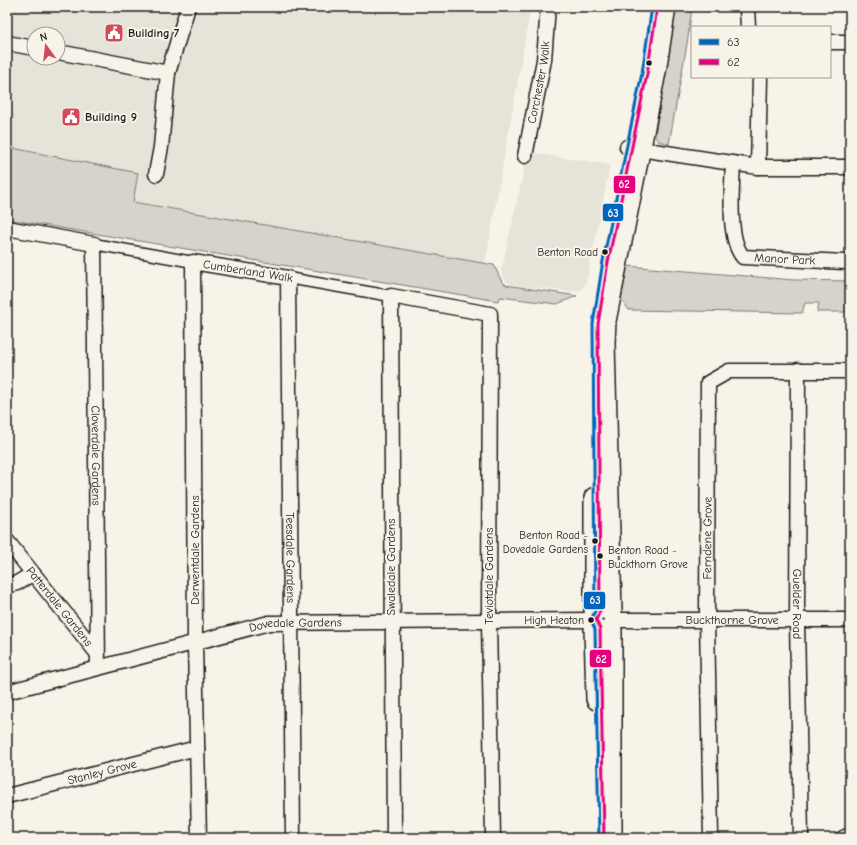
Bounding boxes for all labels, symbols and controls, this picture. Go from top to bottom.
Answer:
public building icon: Building 7 [103,22,125,44]
north arrow [26,26,66,66]
place label: Building 7 [128,26,180,40]
legend [691,26,831,78]
text: N [38,30,49,44]
text: 63 [727,35,740,49]
street label: Corchester Walk [525,40,552,125]
text: 62 [727,55,740,69]
unlabelled marker [644,58,654,68]
public building icon: Building 9 [60,106,82,128]
place label: Building 9 [85,110,137,124]
line badge: 62 [613,175,636,194]
text: 62 [618,178,630,191]
line badge: 63 [602,203,624,222]
text: 63 [607,207,619,220]
place label: Benton Road [537,246,598,259]
marker: Benton Road [600,247,610,257]
street label: Manor Park [754,251,816,268]
street label: Cumberland Walk [202,257,294,285]
street label: Cloverdale Gardens [89,406,103,506]
street label: Derwentdale Gardens [188,495,202,605]
street label: Ferndene Grove [700,497,715,580]
street label: Teesdale Gardens [283,512,298,603]
street label: Swaledale Gardens [384,519,398,615]
street label: Teviotdale Gardens [482,528,496,624]
place label: Benton Road - Dovedale Gardens [503,529,588,556]
marker: Benton Road - Dovedale Gardens [590,536,600,546]
place label: Benton Road - Buckthorn Grove [608,544,688,571]
marker: Benton Road - Buckthorn Grove [595,551,605,561]
street label: Patterdale Gardens [24,564,96,649]
street label: Guelder Road [790,569,804,639]
line badge: 63 [583,591,606,610]
text: 63 [589,594,601,607]
street label: Buckthorne Grove [685,613,779,627]
place label: High Heaton [524,614,584,627]
street label: Dovedale Gardens [247,615,342,635]
marker: High Heaton [586,615,596,625]
line badge: 62 [589,649,612,668]
text: 62 [595,653,607,666]
street label: Stanley Grove [66,757,138,787]

